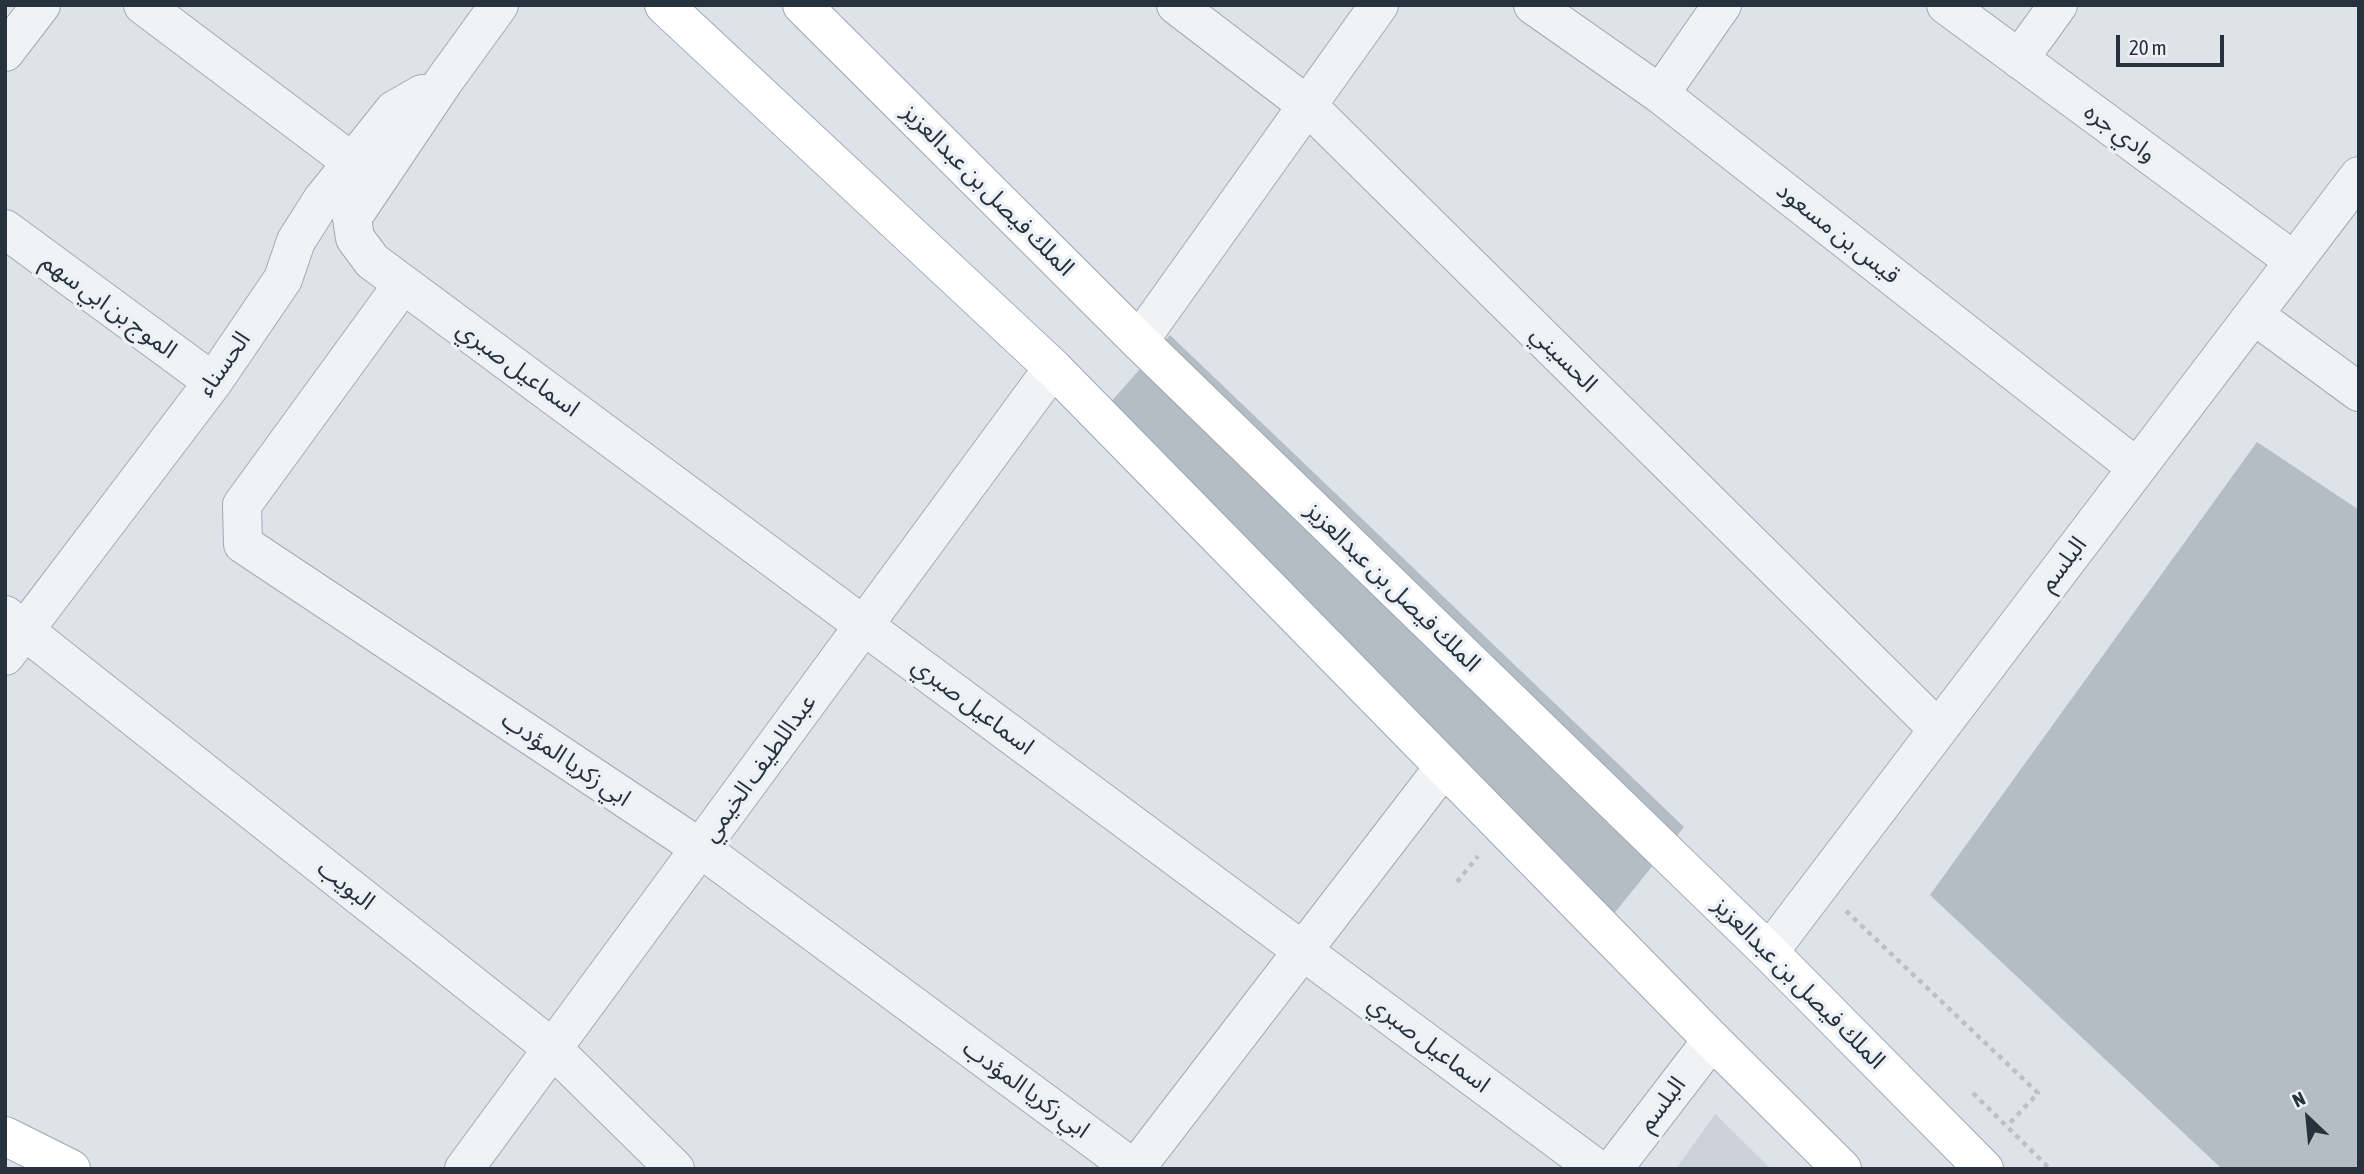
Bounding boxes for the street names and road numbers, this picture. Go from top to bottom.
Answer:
street label: وادي جره [2078,97,2162,169]
street label: الملك فيصل بن عبدالعزيز [896,98,1080,282]
street label: قيس بن مسعود [1770,176,1906,290]
street label: الموج بن ابي سهم [36,247,182,365]
street label: اسماعيل صبري [451,315,585,423]
street label: الحسيني [1525,320,1603,398]
street label: الحسناء [191,326,257,402]
street label: الملك فيصل بن عبدالعزيز [1300,496,1486,678]
street label: البلسم [2033,531,2093,597]
street label: اسماعيل صبري [906,651,1040,761]
street label: عبداللطيف الخيمي [696,689,822,847]
street label: ابي زكريا المؤدب [496,705,636,813]
street label: البويب [312,854,380,916]
street label: الملك فيصل بن عبدالعزيز [1707,891,1891,1075]
street label: اسماعيل صبري [1362,989,1496,1099]
street label: ابي زكريا المؤدب [957,1033,1095,1145]
street label: البلسم [1632,1071,1692,1137]

